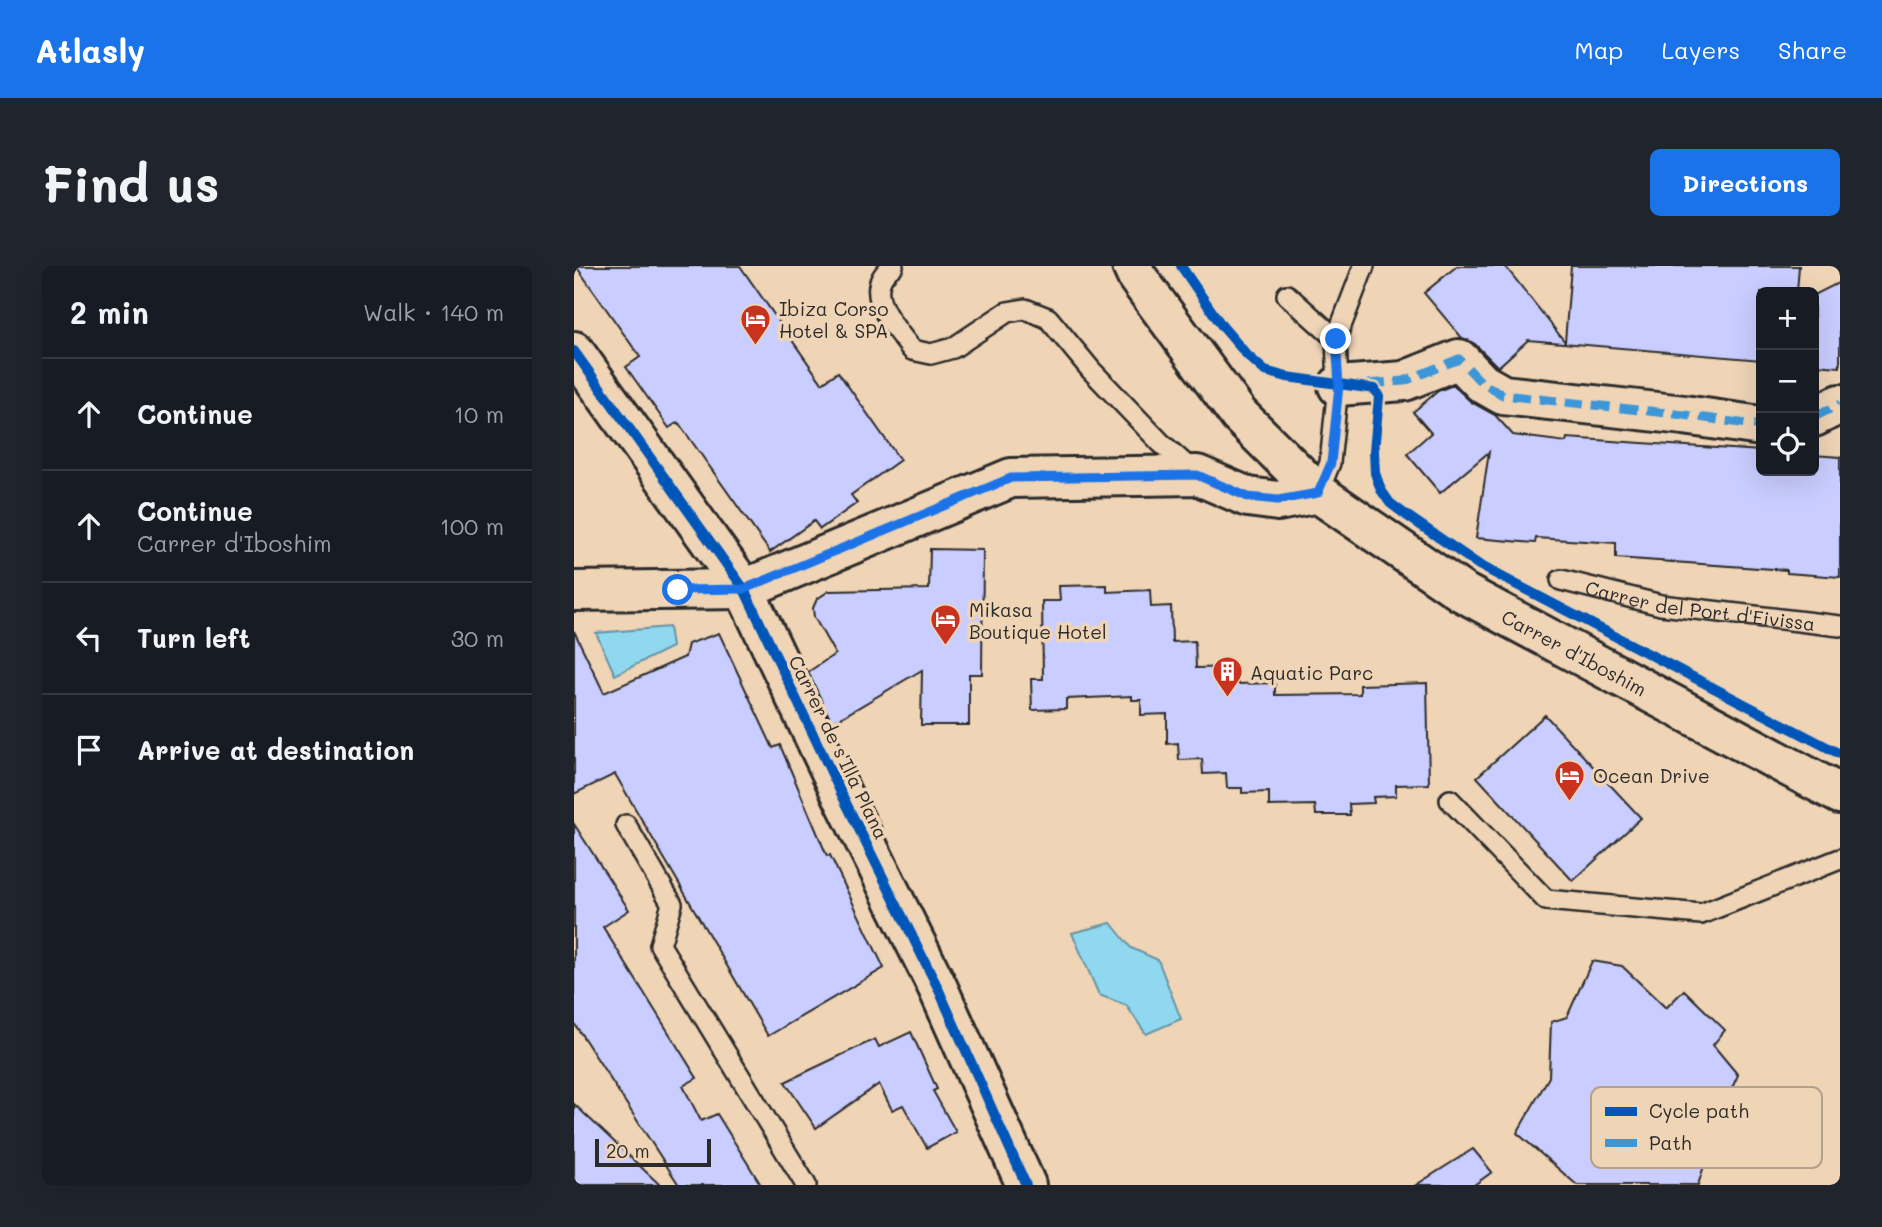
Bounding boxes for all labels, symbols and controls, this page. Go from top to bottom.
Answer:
text: Atlasly [35,28,145,71]
text: Map [1575,34,1623,65]
text: Layers [1661,34,1740,65]
text: Share [1778,34,1847,65]
button: Directions [1650,149,1840,216]
text: Find us [42,151,220,214]
map controls [1756,287,1819,476]
button: + [1756,287,1819,350]
text: 2 min [70,292,149,332]
place label: Ibiza Corso Hotel & SPA [779,296,889,343]
text: Walk · 140 m [363,297,504,327]
hotel icon: Ibiza Corso Hotel & SPA [739,302,773,346]
route end [1320,323,1351,354]
button: − [1756,350,1819,413]
icon: ahead [70,395,108,433]
text: Continue [137,397,253,431]
text: 10 m [454,399,504,429]
button: locate [1756,413,1819,476]
text: Continue [137,494,253,528]
icon: ahead [70,507,108,545]
text: 100 m [440,511,504,541]
text: Carrer d'Iboshim [137,528,332,558]
route start [662,574,693,605]
street label: Carrer del Port d'Eivissa [1583,574,1817,636]
place label: Mikasa Boutique Hotel [969,597,1107,644]
hotel icon: Mikasa Boutique Hotel [929,603,963,647]
street label: Carrer d'Iboshim [1498,603,1651,701]
icon: left [70,619,108,657]
text: Turn left [137,621,250,655]
text: 30 m [451,623,504,653]
street label: Carrer de s'Illa Plana [784,651,894,843]
building icon: Aquatic Parc [1210,655,1244,699]
place label: Aquatic Parc [1250,660,1373,685]
icon: arrive [70,731,108,769]
text: Arrive at destination [137,733,414,767]
hotel icon: Ocean Drive [1553,758,1587,802]
place label: Ocean Drive [1593,763,1710,788]
legend [1591,1087,1822,1168]
text: Cycle path [1649,1098,1749,1123]
text: Path [1649,1130,1692,1155]
scale bar [595,1136,710,1168]
text: 20 m [606,1138,650,1163]

